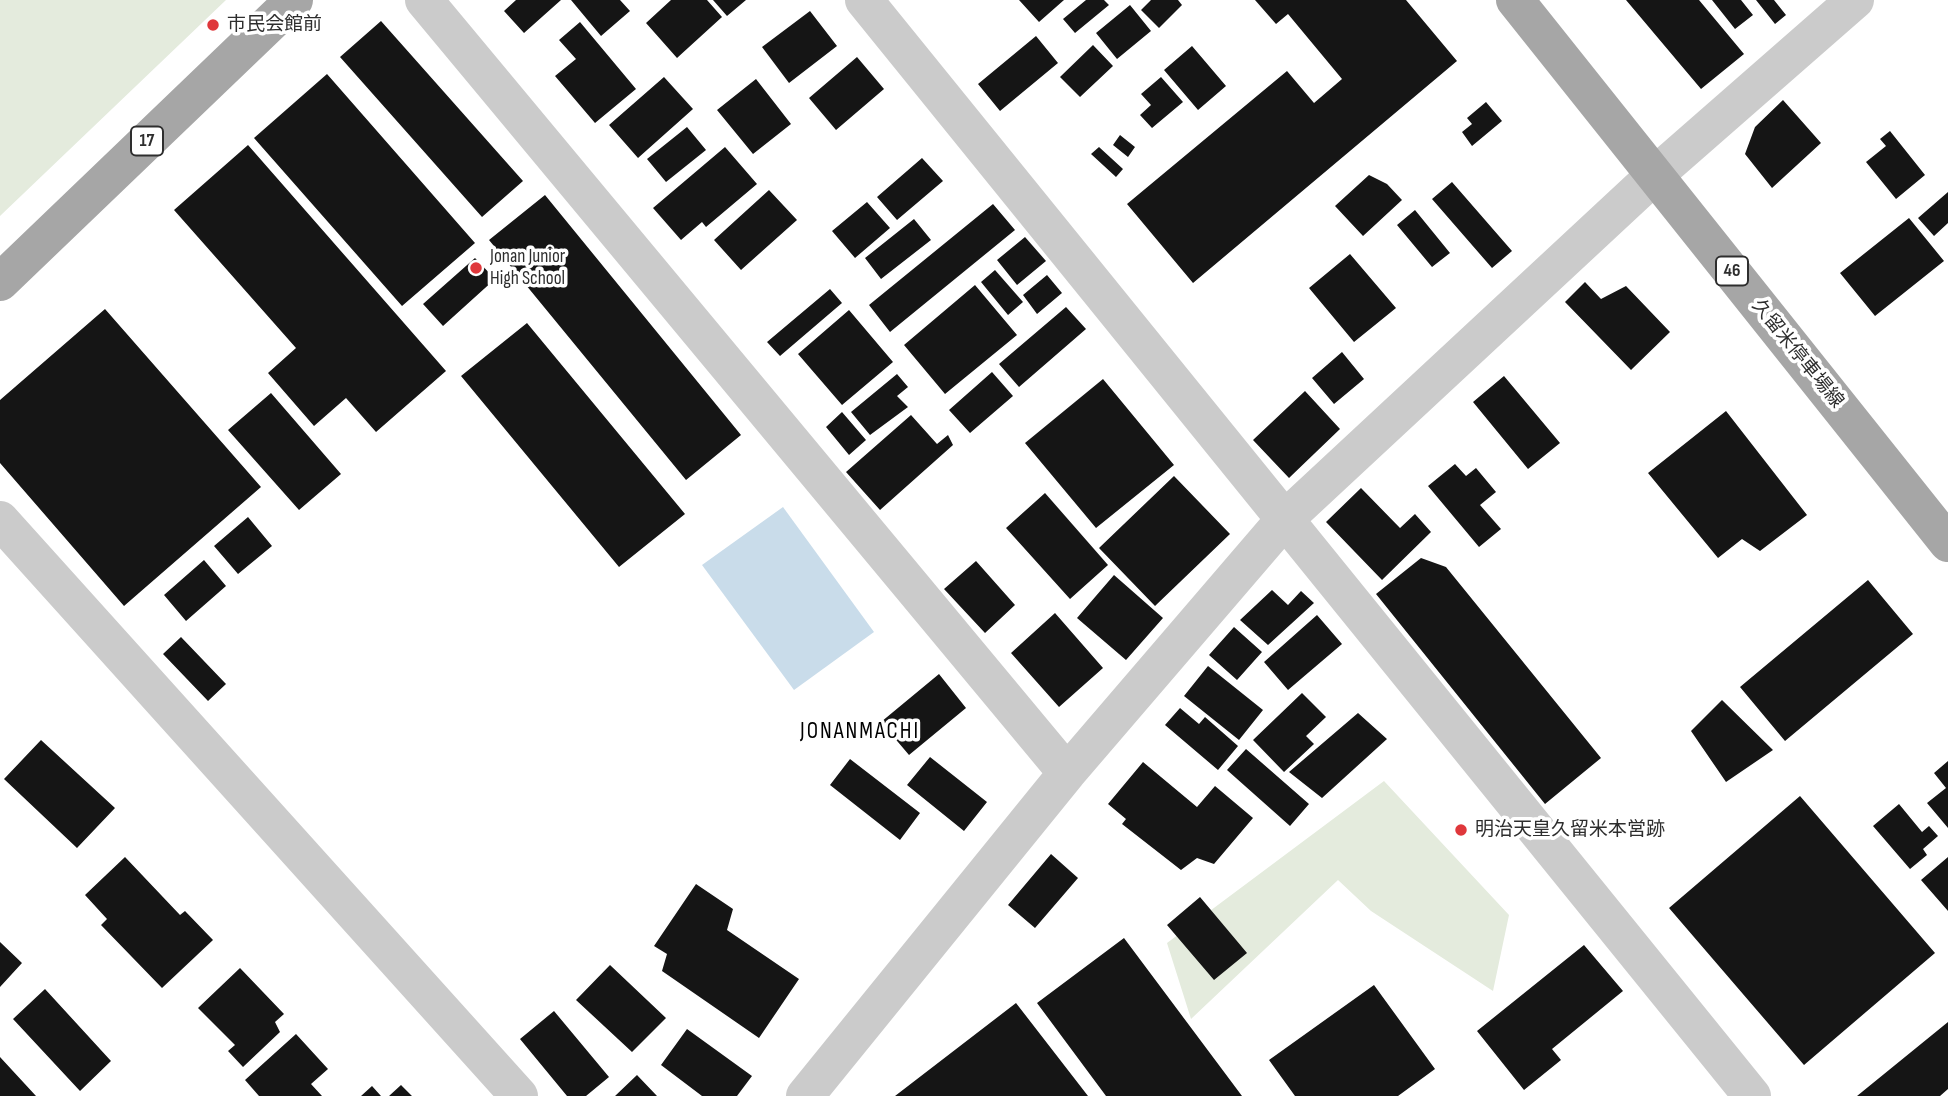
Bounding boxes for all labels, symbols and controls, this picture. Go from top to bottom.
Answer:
place label: 市民会館前 [227,14,322,36]
marker: 市民会館前 [205,17,221,33]
road number: 17 [131,126,163,156]
place label: Jonan Junior High School [490,246,565,290]
road number: 46 [1716,256,1748,286]
marker: Jonan Junior High School [468,260,484,276]
street label: 久留米停車場線 [1746,295,1848,413]
district label: JONANMACHI [801,718,919,746]
place label: 明治天皇久留米本営跡 [1475,819,1665,841]
marker: 明治天皇久留米本営跡 [1453,822,1469,838]

